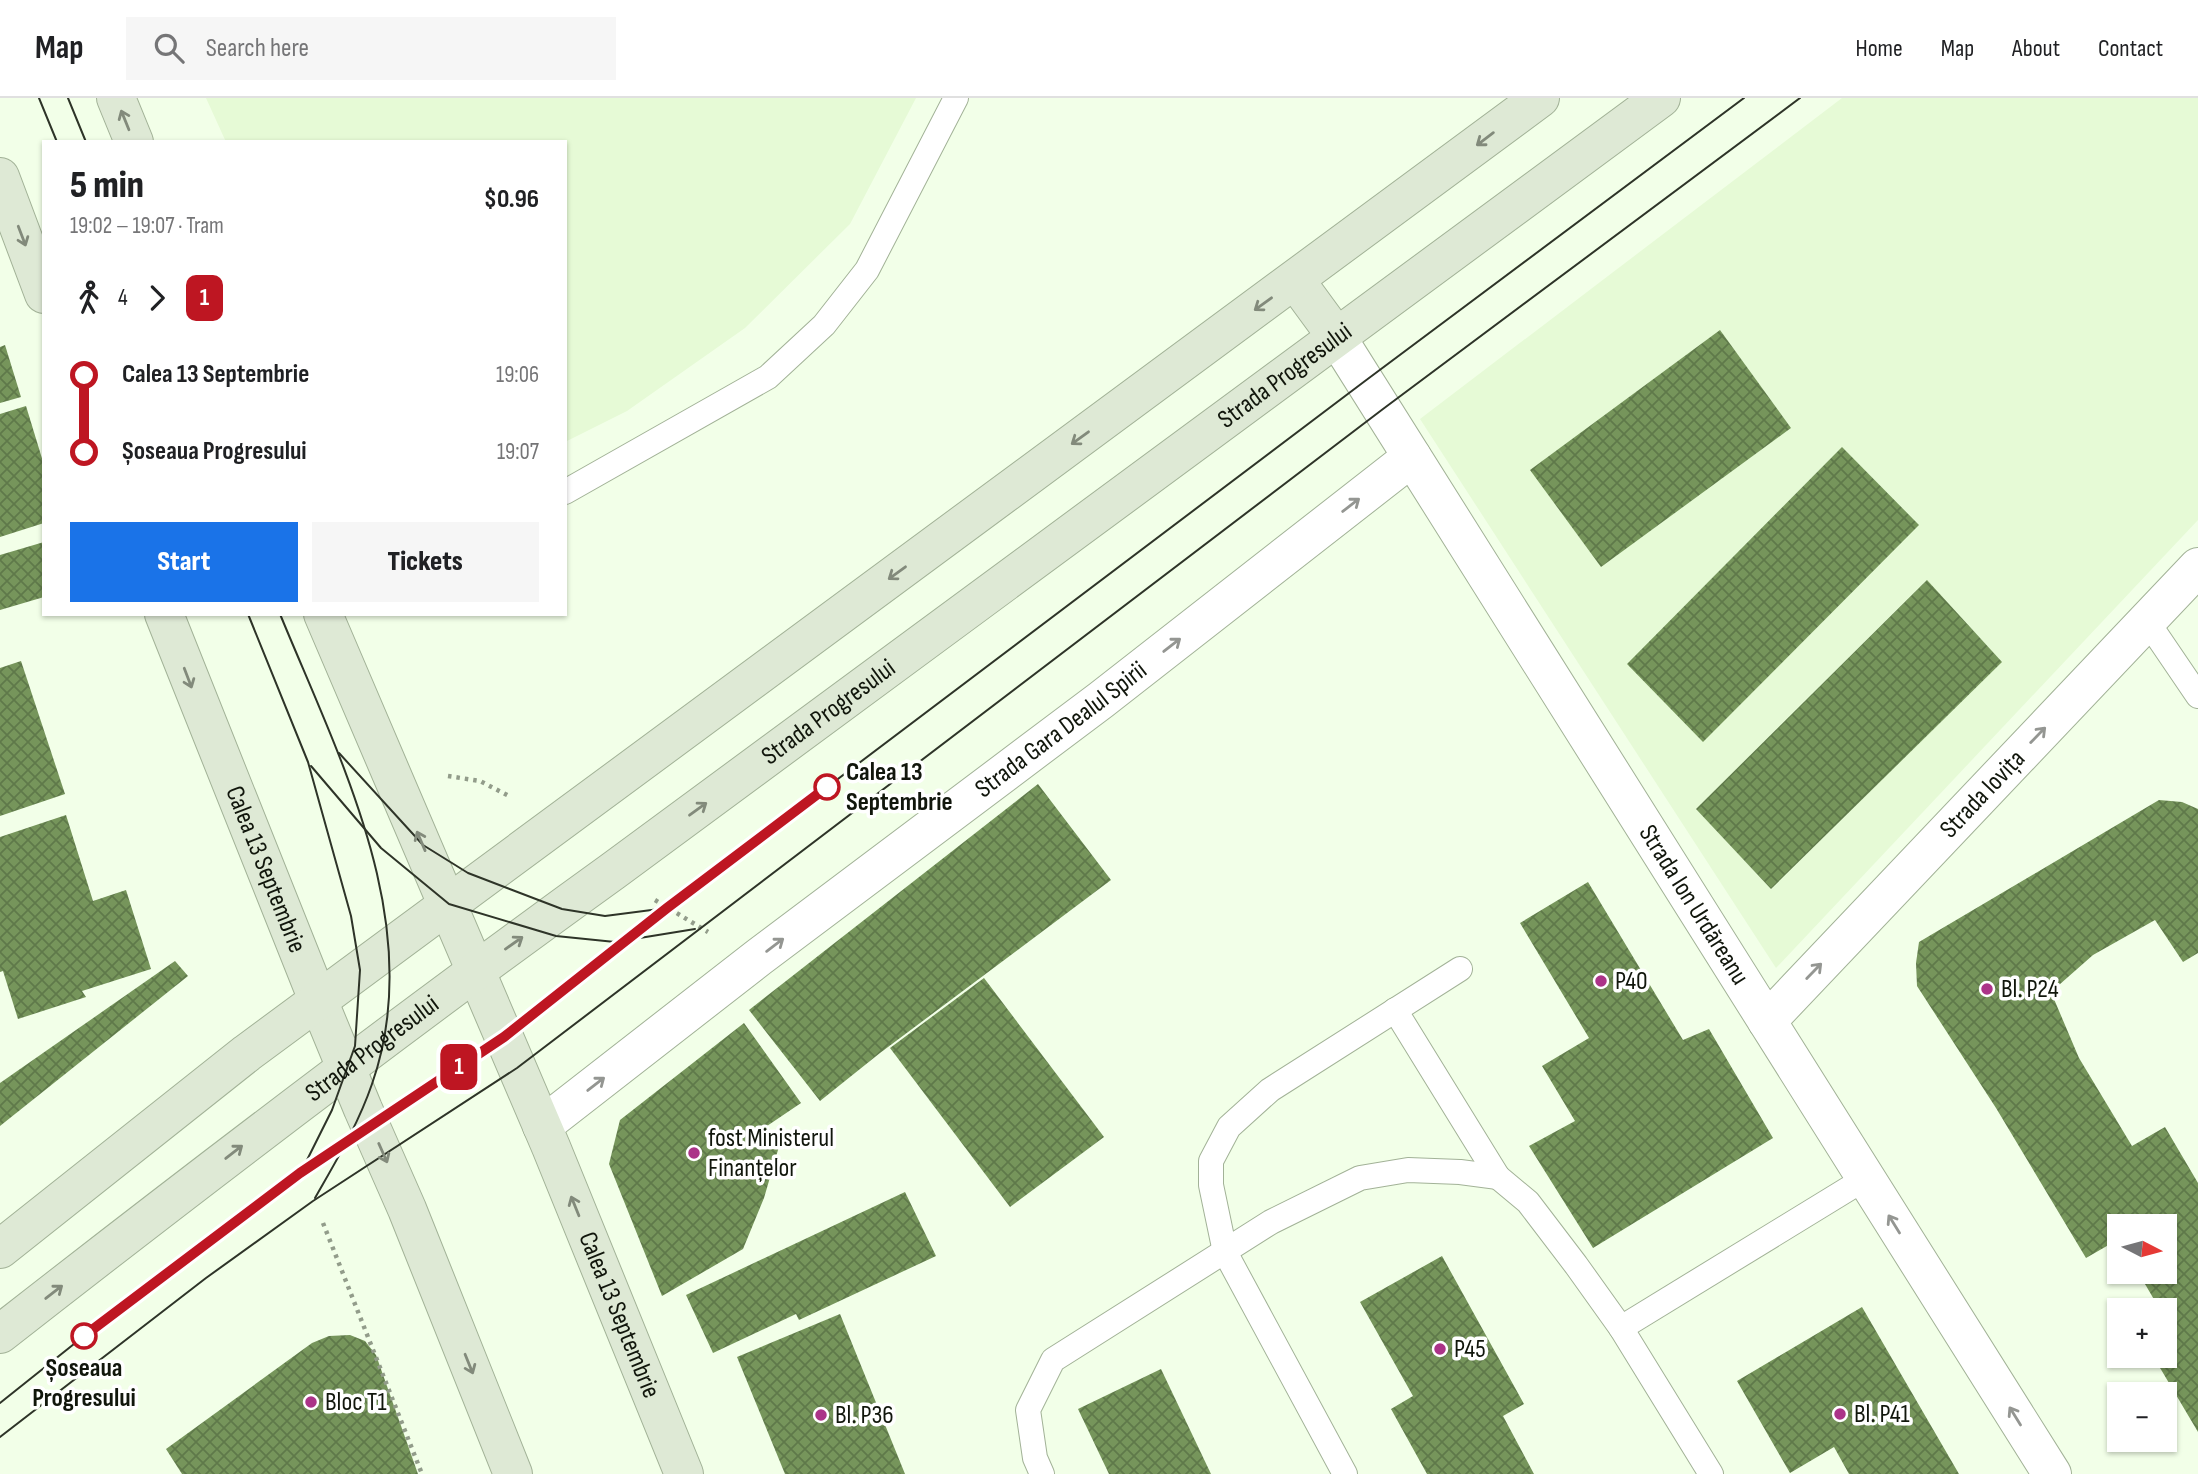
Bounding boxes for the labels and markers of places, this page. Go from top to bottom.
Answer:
place label: Calea 13 Septembrie [846,757,953,818]
marker: Calea 13 Septembrie [814,774,840,800]
place label: P40 [1615,966,1648,997]
marker: P40 [1593,973,1609,989]
place label: Bl. P24 [2001,974,2059,1005]
marker: Bl. P24 [1979,981,1995,997]
place label: fost Ministerul Finanțelor [708,1123,834,1184]
marker: fost Ministerul Finanțelor [686,1145,702,1161]
marker: Șoseaua Progresului [71,1323,97,1349]
place label: P45 [1454,1334,1486,1365]
marker: P45 [1432,1341,1448,1357]
place label: Șoseaua Progresului [32,1353,136,1414]
place label: Bloc T1 [325,1387,387,1418]
marker: Bloc T1 [303,1394,319,1410]
place label: Bl. P41 [1854,1399,1910,1430]
place label: Bl. P36 [835,1400,894,1431]
marker: Bl. P41 [1832,1406,1848,1422]
marker: Bl. P36 [813,1407,829,1423]

